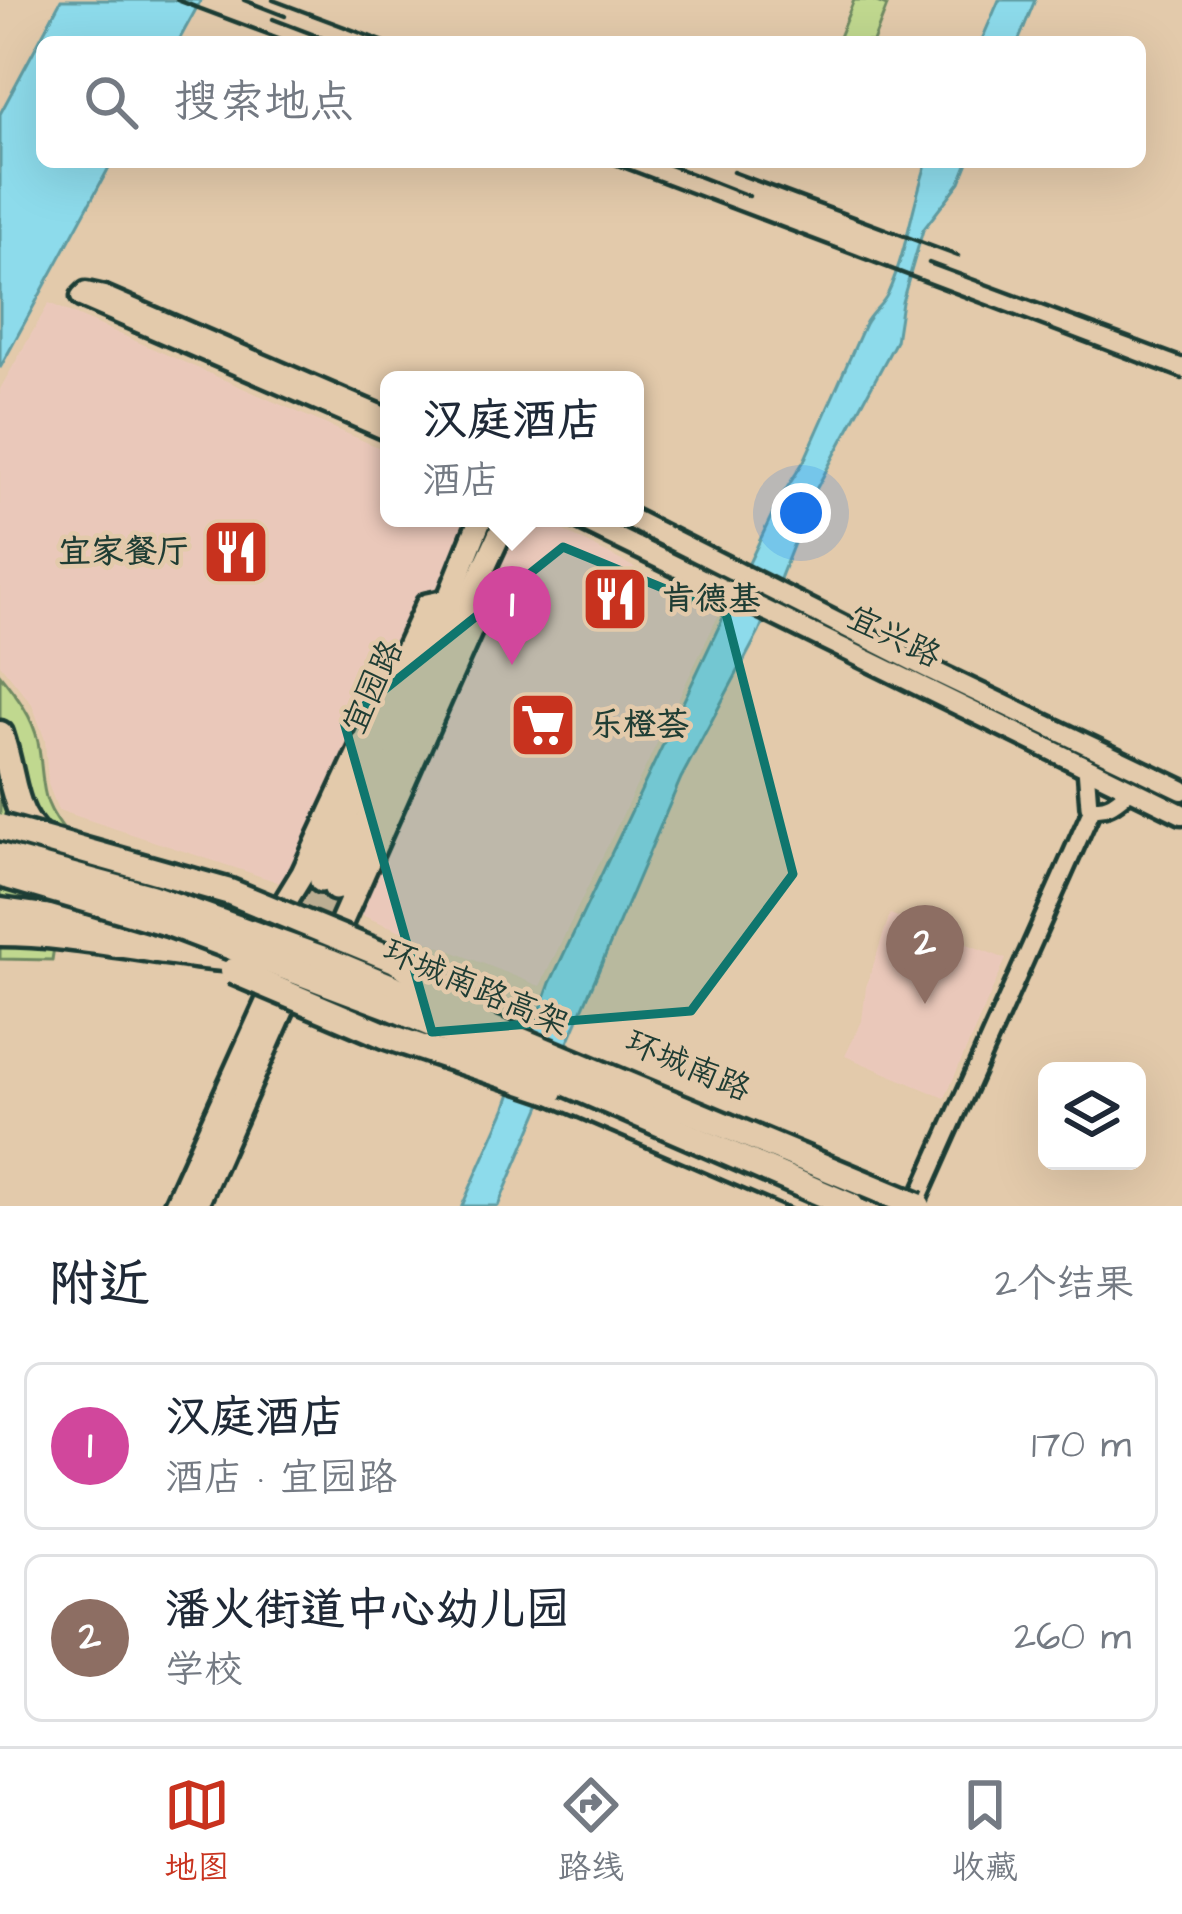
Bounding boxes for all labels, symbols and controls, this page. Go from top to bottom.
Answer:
search box [36,36,1146,168]
icon: search [78,69,144,135]
text: 搜索地点 [174,72,354,134]
popup [380,371,644,527]
text: 汉庭酒店 [422,391,602,453]
text: 酒店 [422,455,500,509]
your location [771,483,831,543]
restaurant icon: 宜家餐厅 [201,517,271,587]
place label: 宜家餐厅 [58,529,190,575]
restaurant icon: 肯德基 [580,564,650,634]
pin: 1 [473,566,551,665]
place label: 肯德基 [662,576,761,622]
street label: 宜兴路 [839,595,949,679]
street label: 宜园路 [331,632,415,742]
supermarket icon: 乐橙荟 [508,690,578,760]
place label: 乐橙荟 [590,702,689,748]
pin: 2 [886,905,964,1004]
street label: 环城南路高架 [376,928,576,1048]
street label: 环城南路 [618,1019,758,1113]
map controls [1038,1062,1146,1170]
button: layers [1038,1062,1146,1170]
text: 附近 [48,1250,150,1321]
text: 2个结果 [995,1258,1134,1312]
text: 汉庭酒店 [165,1388,345,1450]
text: 1 [88,1419,93,1473]
text: 170 m [1031,1419,1131,1473]
text: 酒店 · 宜园路 [165,1452,397,1506]
text: 潘火街道中心幼儿园 [165,1580,570,1642]
text: 2 [79,1611,101,1665]
text: 260 m [1014,1611,1131,1665]
text: 学校 [165,1644,243,1698]
tab: 地图 [164,1772,230,1891]
tab: 路线 [558,1772,624,1891]
tab: 收藏 [952,1772,1018,1891]

